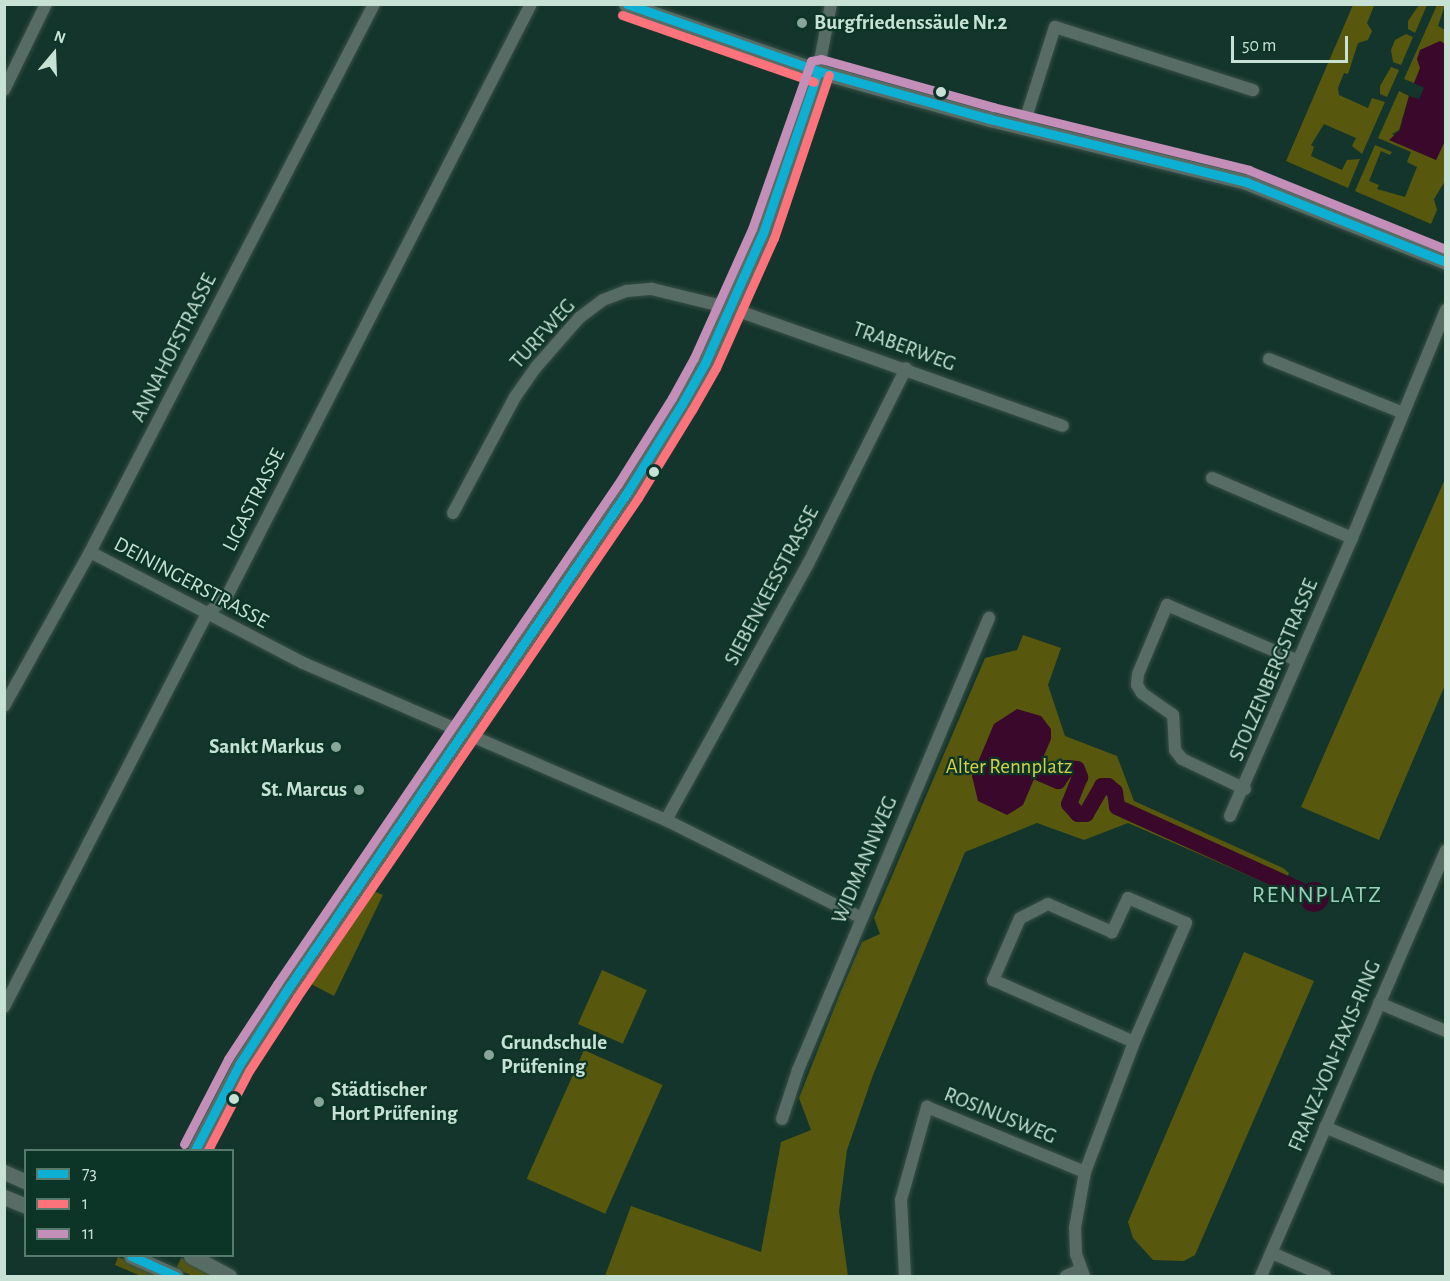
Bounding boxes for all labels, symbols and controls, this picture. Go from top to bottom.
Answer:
place label: Burgfriedenssäule Nr.2 [814,10,1007,36]
marker: Burgfriedenssäule Nr.2 [795,16,809,30]
north arrow [24,24,84,84]
scale bar [1234,24,1351,62]
text: N [52,28,68,46]
text: 50 m [1242,37,1276,55]
unlabelled marker [935,86,947,98]
street label: ANNAHOFSTRASSE [126,270,222,426]
street label: TURFWEG [505,294,581,374]
street label: TRABERWEG [849,317,959,377]
street label: LIGASTRASSE [217,444,291,556]
unlabelled marker [648,466,660,478]
street label: SIEBENKEESSTRASSE [719,502,825,670]
street label: DEININGERSTRASSE [109,532,273,634]
street label: STOLZENBERGSTRASSE [1224,575,1324,765]
place label: Sankt Markus [209,734,324,760]
marker: Sankt Markus [329,740,343,754]
park label: Alter Rennplatz [946,754,1072,780]
place label: St. Marcus [261,777,347,803]
marker: St. Marcus [352,783,366,797]
street label: WIDMANNWEG [827,792,903,928]
district label: RENNPLATZ [1252,882,1382,910]
street label: FRANZ-VON-TAXIS-RING [1283,957,1387,1155]
place label: Grundschule Prüfening [501,1030,607,1080]
marker: Grundschule Prüfening [482,1048,496,1062]
place label: Städtischer Hort Prüfening [331,1077,458,1127]
street label: ROSINUSWEG [940,1082,1060,1150]
unlabelled marker [228,1093,240,1105]
marker: Städtischer Hort Prüfening [312,1095,326,1109]
legend [24,1149,234,1257]
text: 73 [82,1165,97,1183]
text: 1 [82,1195,88,1213]
text: 11 [82,1225,94,1243]

